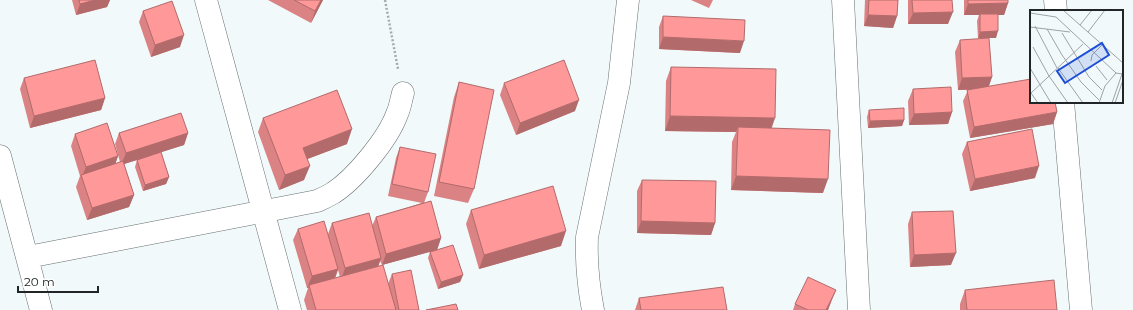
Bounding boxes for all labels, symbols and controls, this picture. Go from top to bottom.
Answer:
inset map [1030,10,1123,103]
scale bar [18,268,98,294]
text: 20 m [24,274,55,289]

